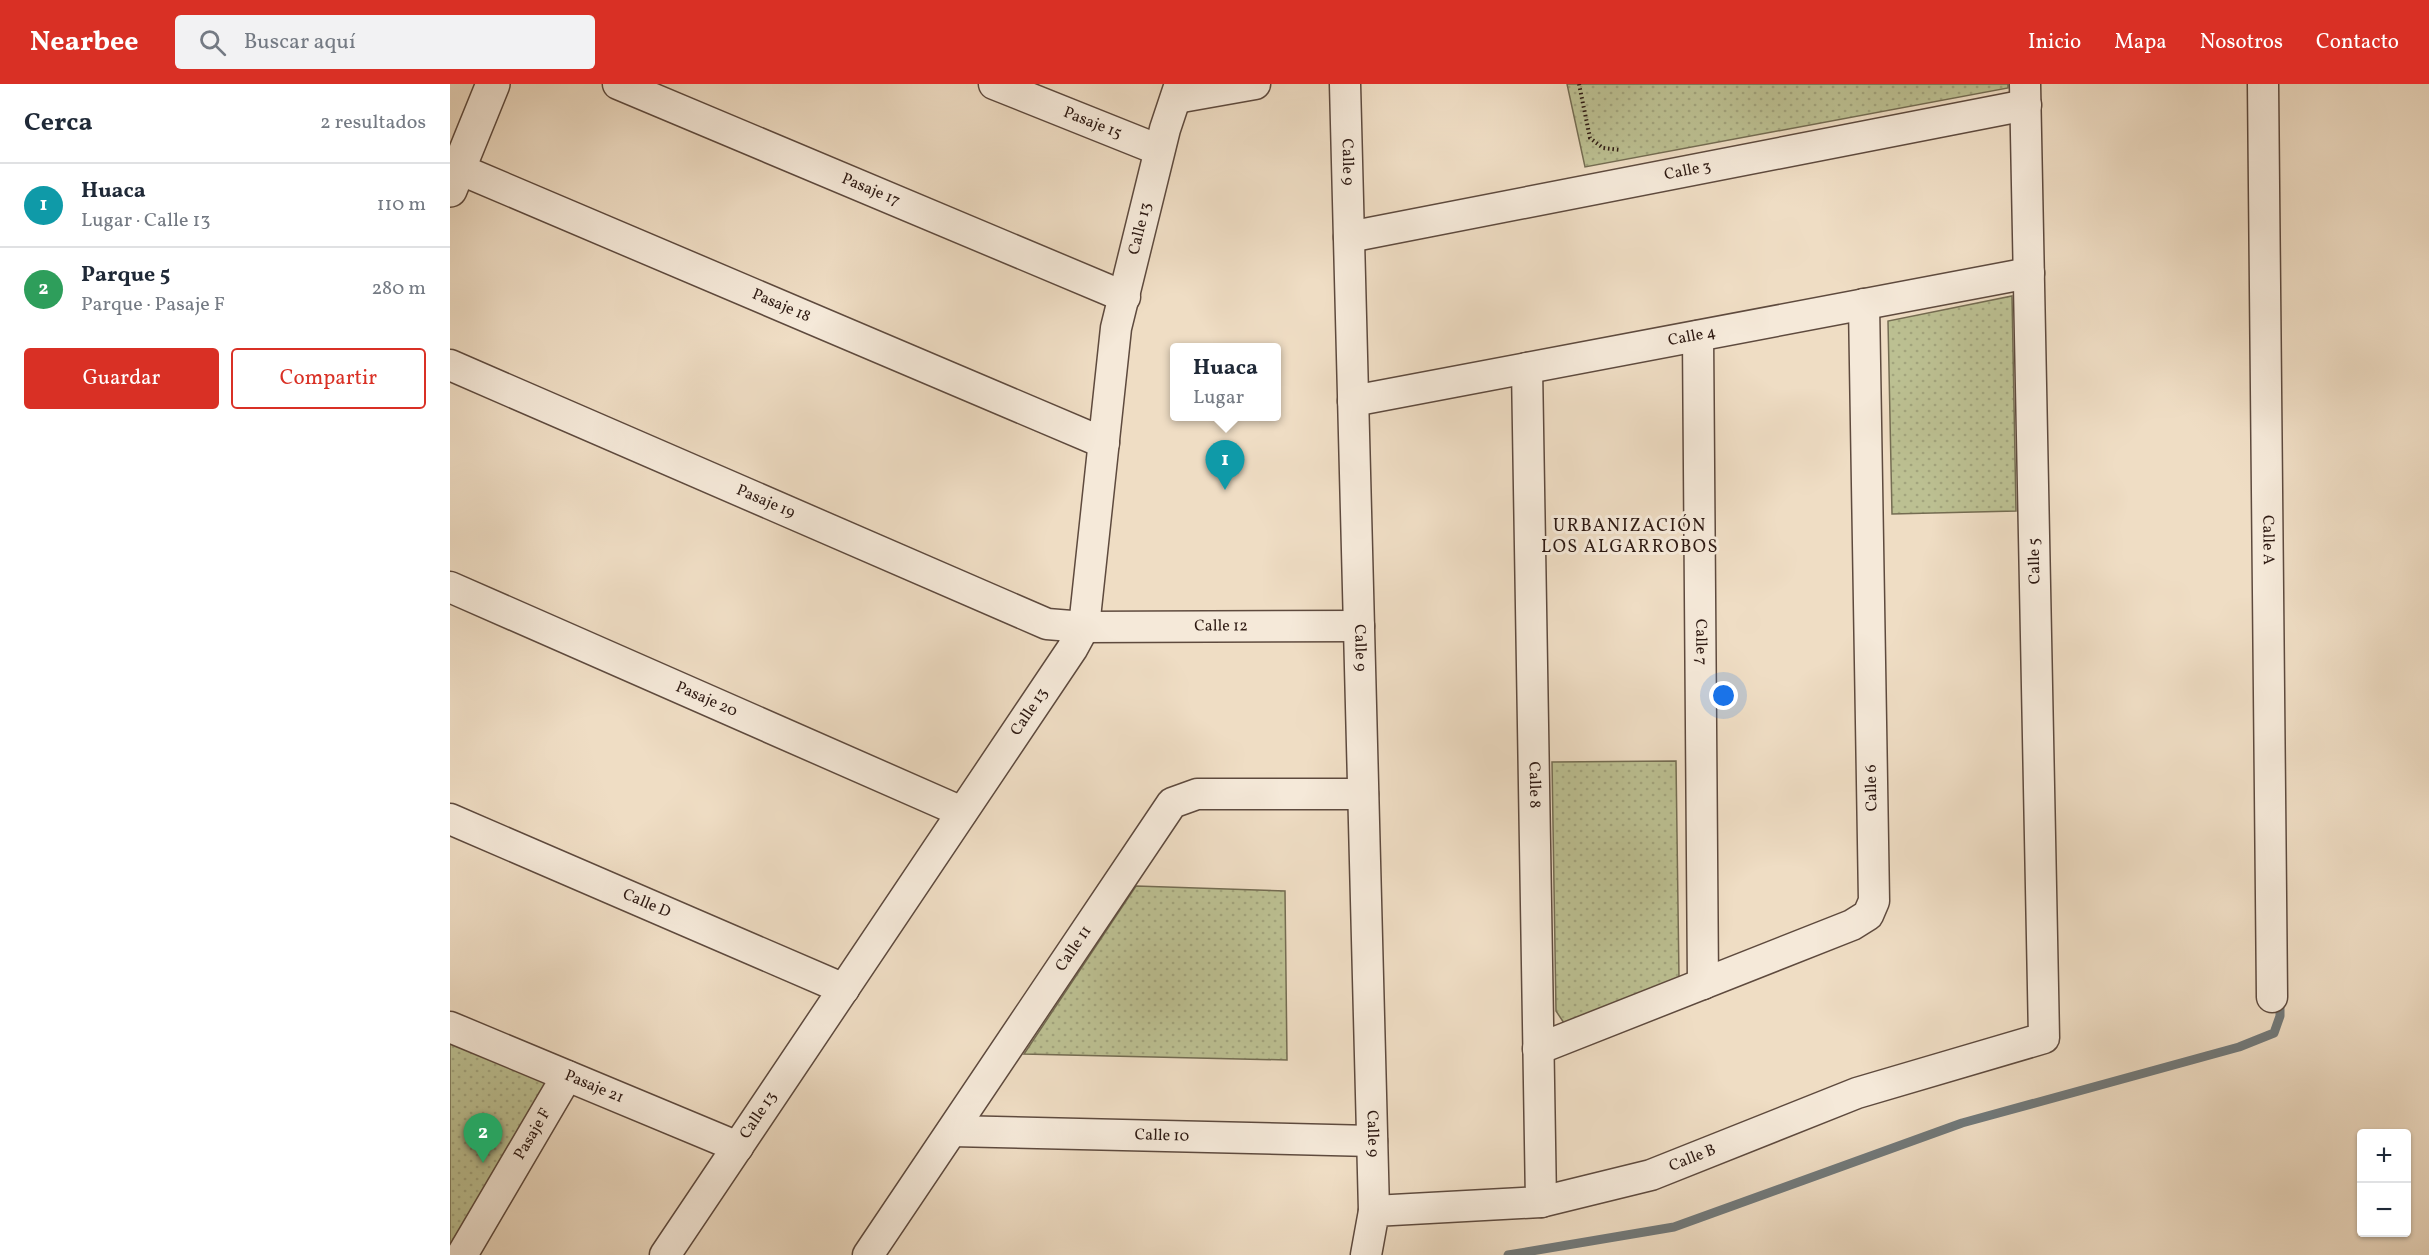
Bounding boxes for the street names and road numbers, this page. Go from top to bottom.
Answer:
street label: Pasaje 15 [1060,102,1125,145]
street label: Calle 9 [1335,138,1359,186]
street label: Calle 3 [1662,156,1713,186]
street label: Pasaje 17 [838,168,903,212]
street label: Calle 13 [1123,200,1157,257]
street label: Pasaje 18 [748,284,814,328]
street label: Calle 4 [1666,322,1718,352]
street label: Pasaje 19 [733,479,798,524]
street label: Calle A [2256,515,2279,565]
street label: Calle 5 [2024,538,2046,584]
street label: Calle 12 [1194,615,1248,638]
street label: Calle 7 [1689,619,1712,666]
street label: Calle 9 [1348,624,1371,672]
street label: Pasaje 20 [672,676,741,723]
street label: Calle 13 [1006,684,1054,740]
street label: Calle 8 [1523,761,1545,809]
street label: Calle 6 [1861,764,1883,812]
street label: Calle D [619,884,674,924]
street label: Calle 11 [1051,921,1097,976]
street label: Pasaje 21 [561,1065,627,1109]
street label: Calle 13 [735,1087,783,1144]
street label: Pasaje F [509,1104,557,1164]
street label: Calle 9 [1360,1110,1384,1157]
street label: Calle 10 [1134,1124,1190,1148]
street label: Calle B [1666,1139,1719,1178]

